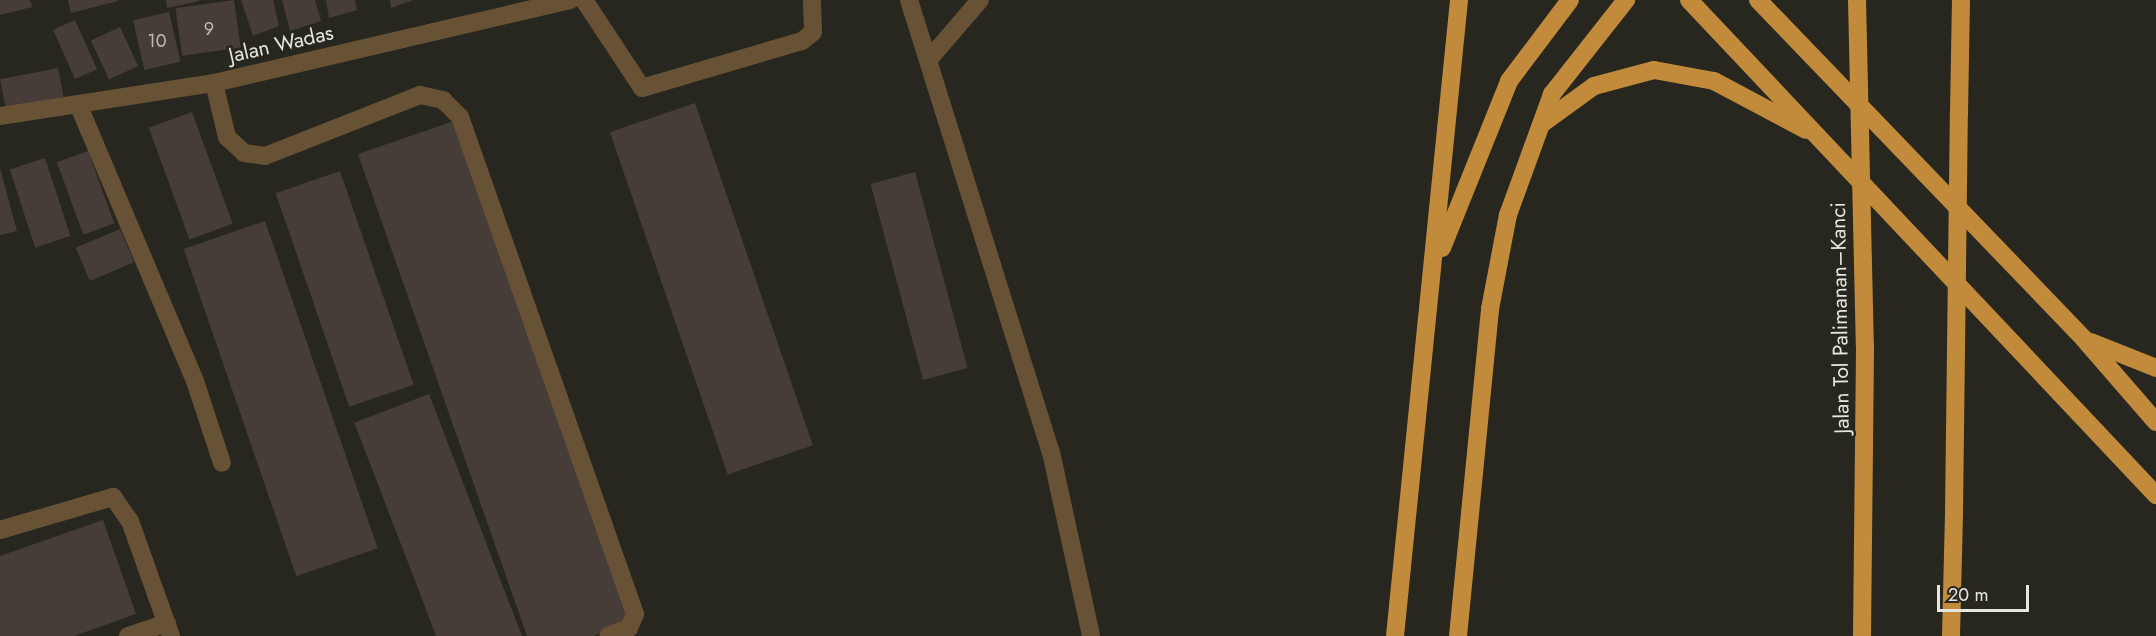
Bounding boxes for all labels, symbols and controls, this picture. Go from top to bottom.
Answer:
house number: 9 [204,18,214,40]
street label: Jalan Wadas [226,20,336,68]
house number: 10 [148,30,166,52]
street label: Jalan Tol Palimanan–Kanci [1825,202,1855,434]
scale bar [1940,573,2032,611]
text: 20 m [1948,582,1988,608]

